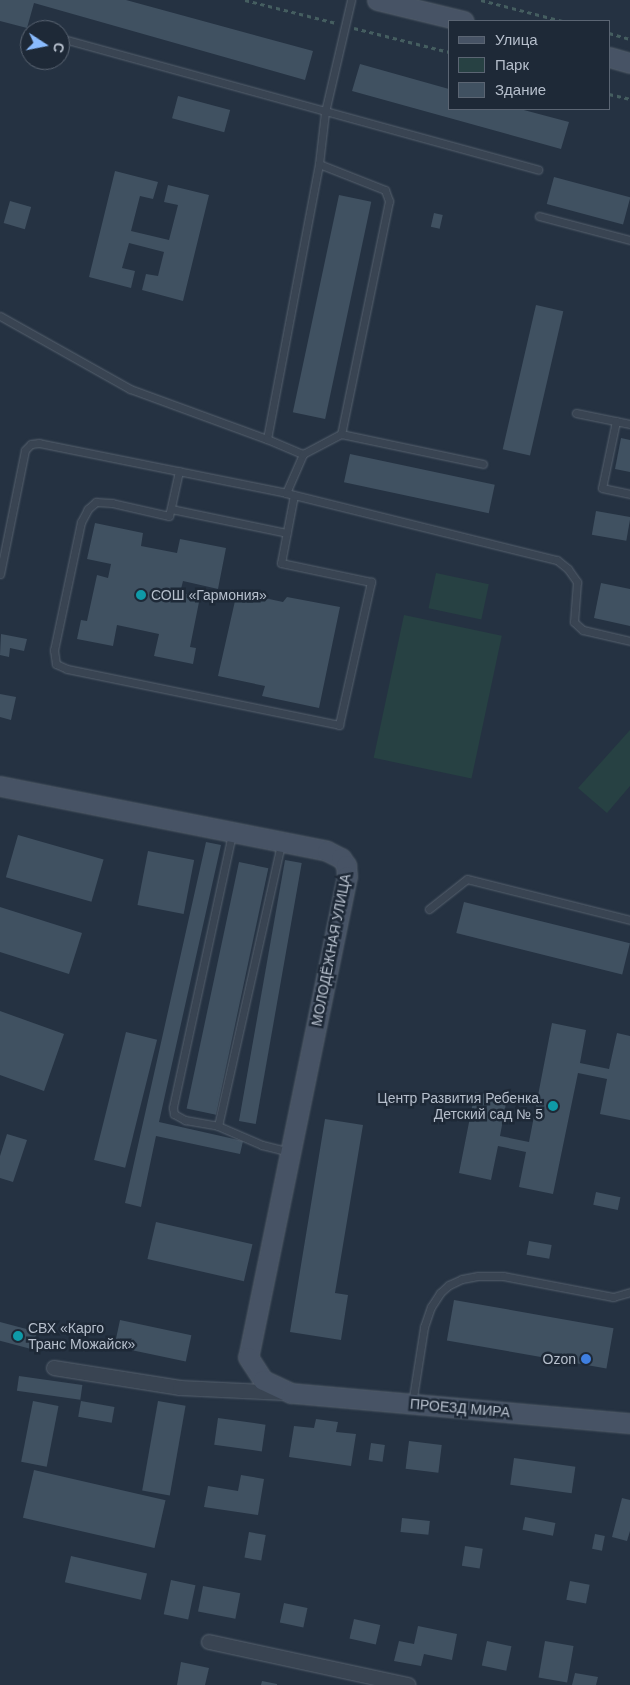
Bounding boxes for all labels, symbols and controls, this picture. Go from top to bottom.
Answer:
north arrow [20,20,70,70]
legend [448,20,610,110]
text: Улица [495,31,538,48]
text: С [50,41,68,54]
text: Парк [495,56,529,73]
text: Здание [495,81,546,98]
place label: СОШ «Гармония» [151,587,267,603]
marker: СОШ «Гармония» [135,589,147,601]
street label: МОЛОДЁЖНАЯ УЛИЦА [308,872,354,1028]
place label: Центр Развития Ребенка. Детский сад № 5 [377,1090,543,1122]
marker: Центр Развития Ребенка. Детский сад № 5 [547,1100,559,1112]
place label: СВХ «Карго Транс Можайск» [28,1320,135,1352]
marker: СВХ «Карго Транс Можайск» [12,1330,24,1342]
place label: Ozon [543,1351,576,1367]
marker: Ozon [580,1353,592,1365]
street label: ПРОЕЗД МИРА [409,1395,511,1421]

